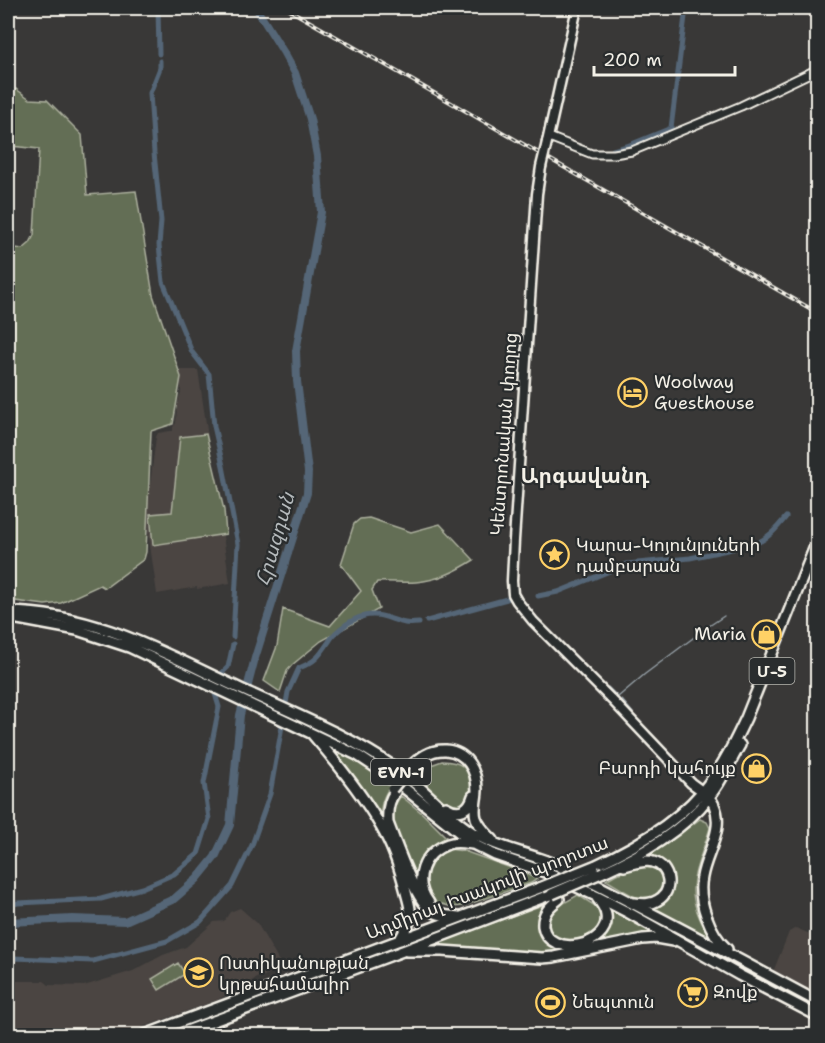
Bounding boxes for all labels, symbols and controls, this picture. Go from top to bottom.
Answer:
scale bar [594,39,735,77]
text: 200 m [603,48,662,72]
street label: Կենտրոնական փողոց [485,332,523,536]
place label: Woolway Guesthouse [654,370,755,415]
hotel icon: Woolway Guesthouse [617,376,649,408]
district label: Արգավանդ [521,462,649,490]
water label: Հրազդան [249,488,301,589]
place label: Կարա-Կոյունլուների դամբարան [576,533,760,578]
place icon: Կարա-Կոյունլուների դամբարան [539,539,571,571]
shop icon: Maria [751,618,783,650]
place label: Maria [694,622,746,646]
road number: Մ-5 [750,658,794,684]
shop icon: Բարդի կահույք [741,752,773,784]
place label: Բարդի կահույք [599,756,736,780]
road number: EVN-1 [371,759,431,785]
street label: Ադմիրալ Իսակովի պողոտա [362,831,612,945]
place label: Ոստիկանության կրթահամալիր [219,951,369,996]
school or university icon: Ոստիկանության կրթահամալիր [182,957,214,989]
supermarket icon: Զովք [676,976,708,1008]
place label: Զովք [713,980,758,1004]
sports icon: Նեպտուն [535,986,567,1018]
place label: Նեպտուն [572,990,654,1014]

